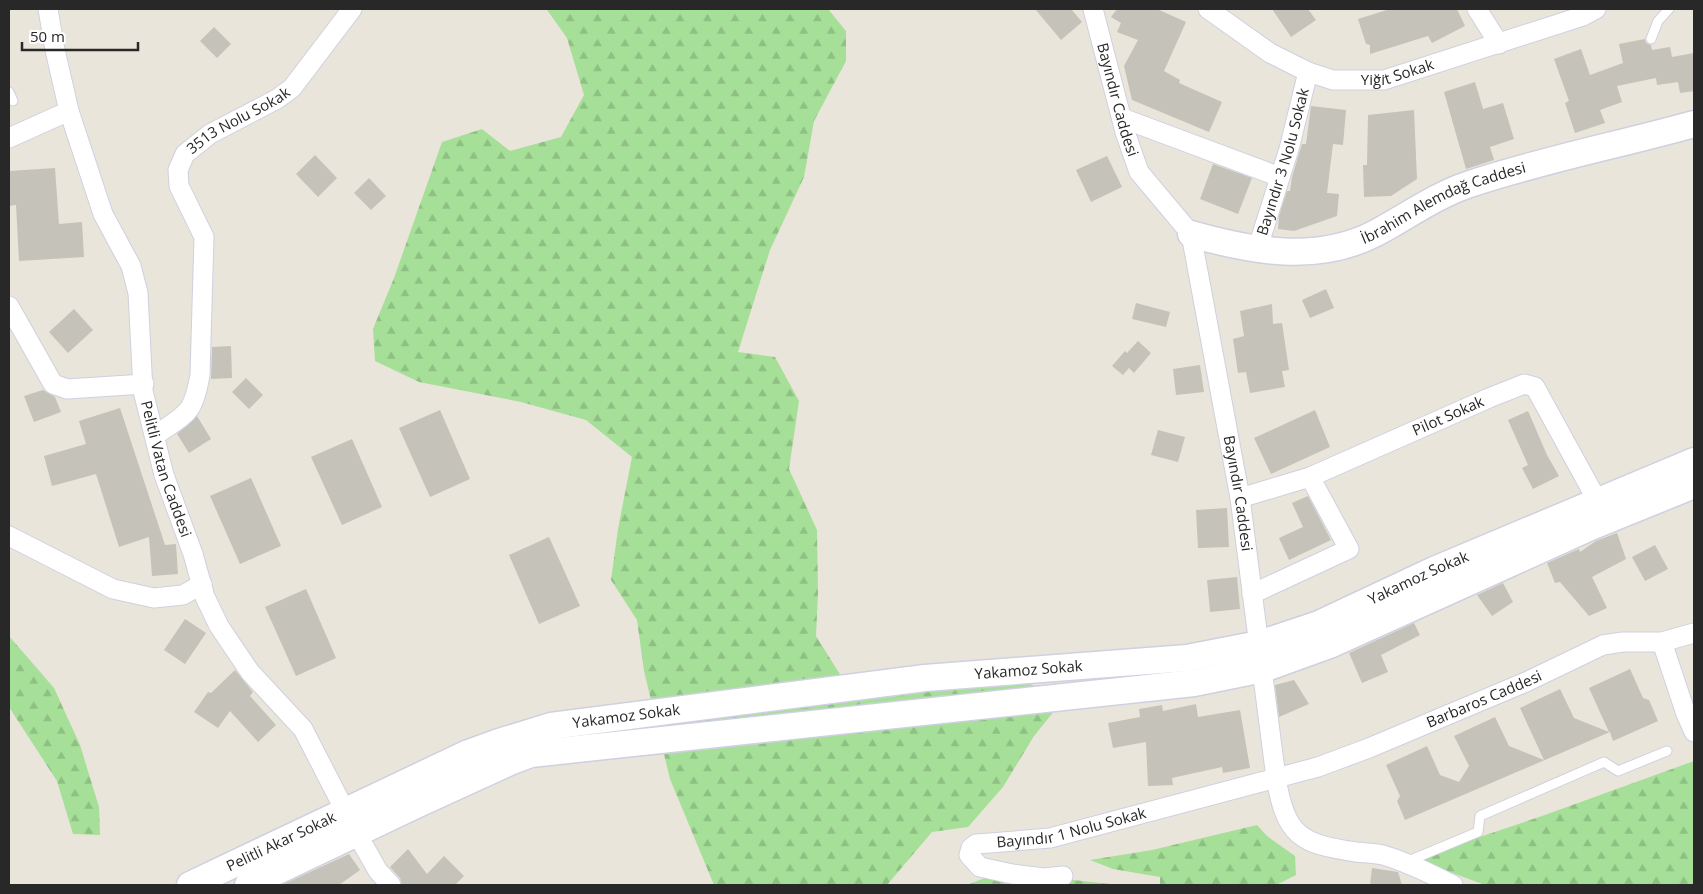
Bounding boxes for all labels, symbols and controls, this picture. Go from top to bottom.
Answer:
scale bar [22,20,139,52]
text: 50 m [30,26,65,46]
street label: Bayındır Caddesi [1093,41,1144,159]
street label: Yiğit Sokak [1361,54,1436,89]
street label: 3513 Nolu Sokak [182,82,294,158]
street label: Bayındır 3 Nolu Sokak [1251,86,1313,238]
street label: İbrahim Alemdağ Caddesi [1358,157,1528,248]
street label: Pilot Sokak [1409,391,1487,440]
street label: Pelitli Vatan Caddesi [137,398,197,540]
street label: Bayındır Caddesi [1220,434,1258,552]
street label: Yakamoz Sokak [1365,546,1471,609]
street label: Yakamoz Sokak [974,655,1083,683]
street label: Barbaros Caddesi [1423,665,1545,732]
street label: Yakamoz Sokak [571,699,681,732]
street label: Bayındır 1 Nolu Sokak [996,802,1148,851]
street label: Pelitli Akar Sokak [223,806,339,875]

